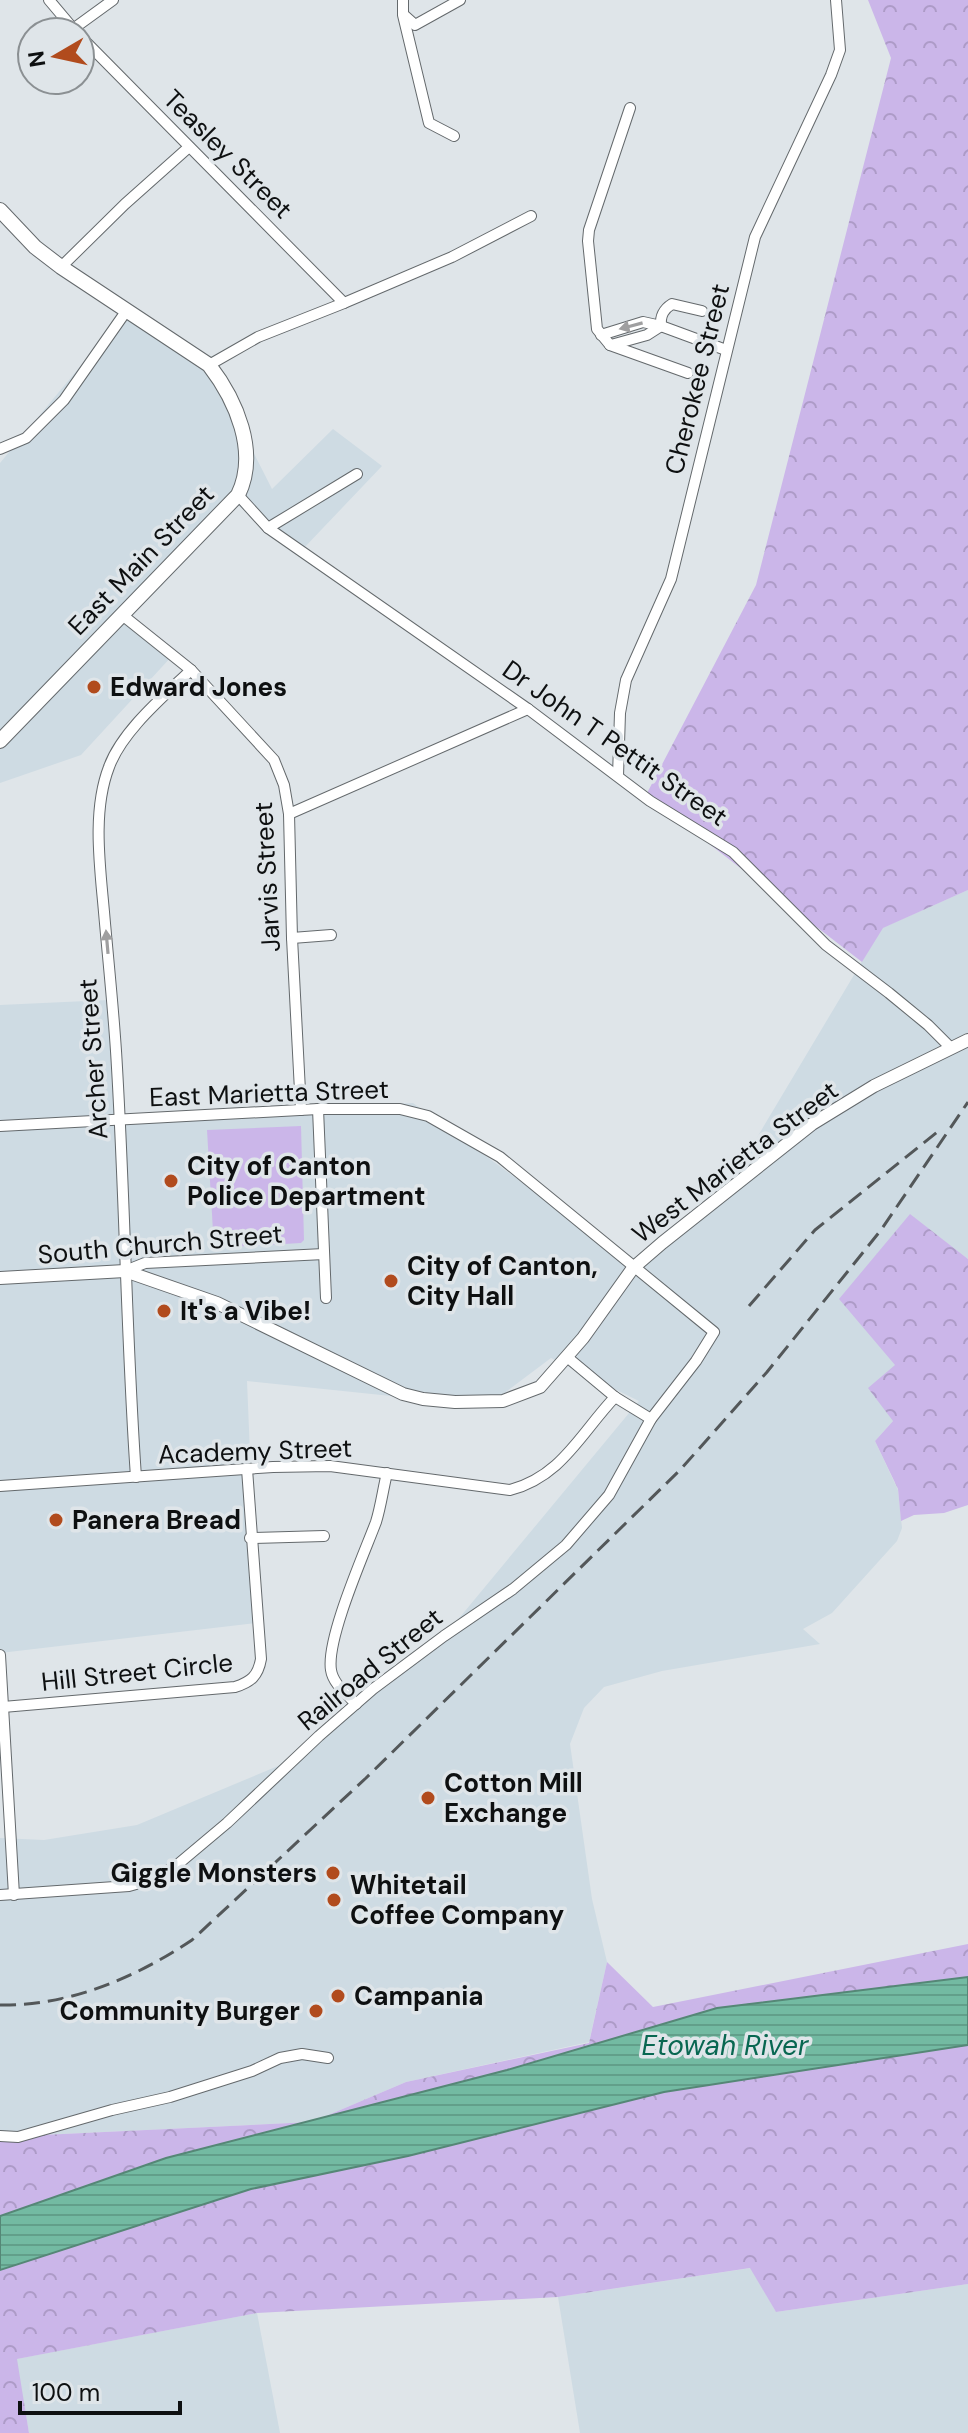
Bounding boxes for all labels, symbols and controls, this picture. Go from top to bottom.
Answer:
north arrow [16,16,96,96]
text: N [21,49,52,69]
street label: Teasley Street [156,82,300,226]
street label: Cherokee Street [657,280,737,478]
one-way arrow [619,320,643,333]
street label: East Main Street [61,478,221,642]
street label: Dr John T Pettit Street [496,652,734,834]
place label: Edward Jones [110,670,287,704]
marker: Edward Jones [85,678,103,696]
street label: Jarvis Street [246,801,288,953]
one-way arrow [100,929,113,954]
street label: Archer Street [70,977,116,1141]
street label: East Marietta Street [149,1072,389,1114]
street label: West Marietta Street [625,1073,845,1251]
place label: City of Canton Police Department [187,1149,425,1213]
marker: City of Canton Police Department [162,1172,180,1190]
street label: South Church Street [36,1216,284,1272]
place label: City of Canton, City Hall [407,1249,598,1313]
marker: City of Canton, City Hall [382,1272,400,1290]
place label: It's a Vibe! [180,1294,311,1328]
marker: It's a Vibe! [155,1302,173,1320]
street label: Academy Street [157,1431,353,1471]
place label: Panera Bread [72,1503,241,1537]
marker: Panera Bread [47,1511,65,1529]
street label: Railroad Street [291,1600,449,1738]
street label: Hill Street Circle [39,1645,235,1699]
place label: Cotton Mill Exchange [444,1766,583,1830]
marker: Cotton Mill Exchange [419,1789,437,1807]
place label: Giggle Monsters [111,1856,317,1890]
marker: Giggle Monsters [324,1864,342,1882]
place label: Whitetail Coffee Company [350,1868,565,1932]
marker: Whitetail Coffee Company [325,1891,343,1909]
place label: Campania [354,1979,484,2013]
marker: Campania [329,1987,347,2005]
place label: Community Burger [60,1994,300,2028]
marker: Community Burger [307,2002,325,2020]
water label: Etowah River [642,2027,809,2064]
scale bar [20,2365,180,2415]
text: 100 m [32,2377,100,2408]

